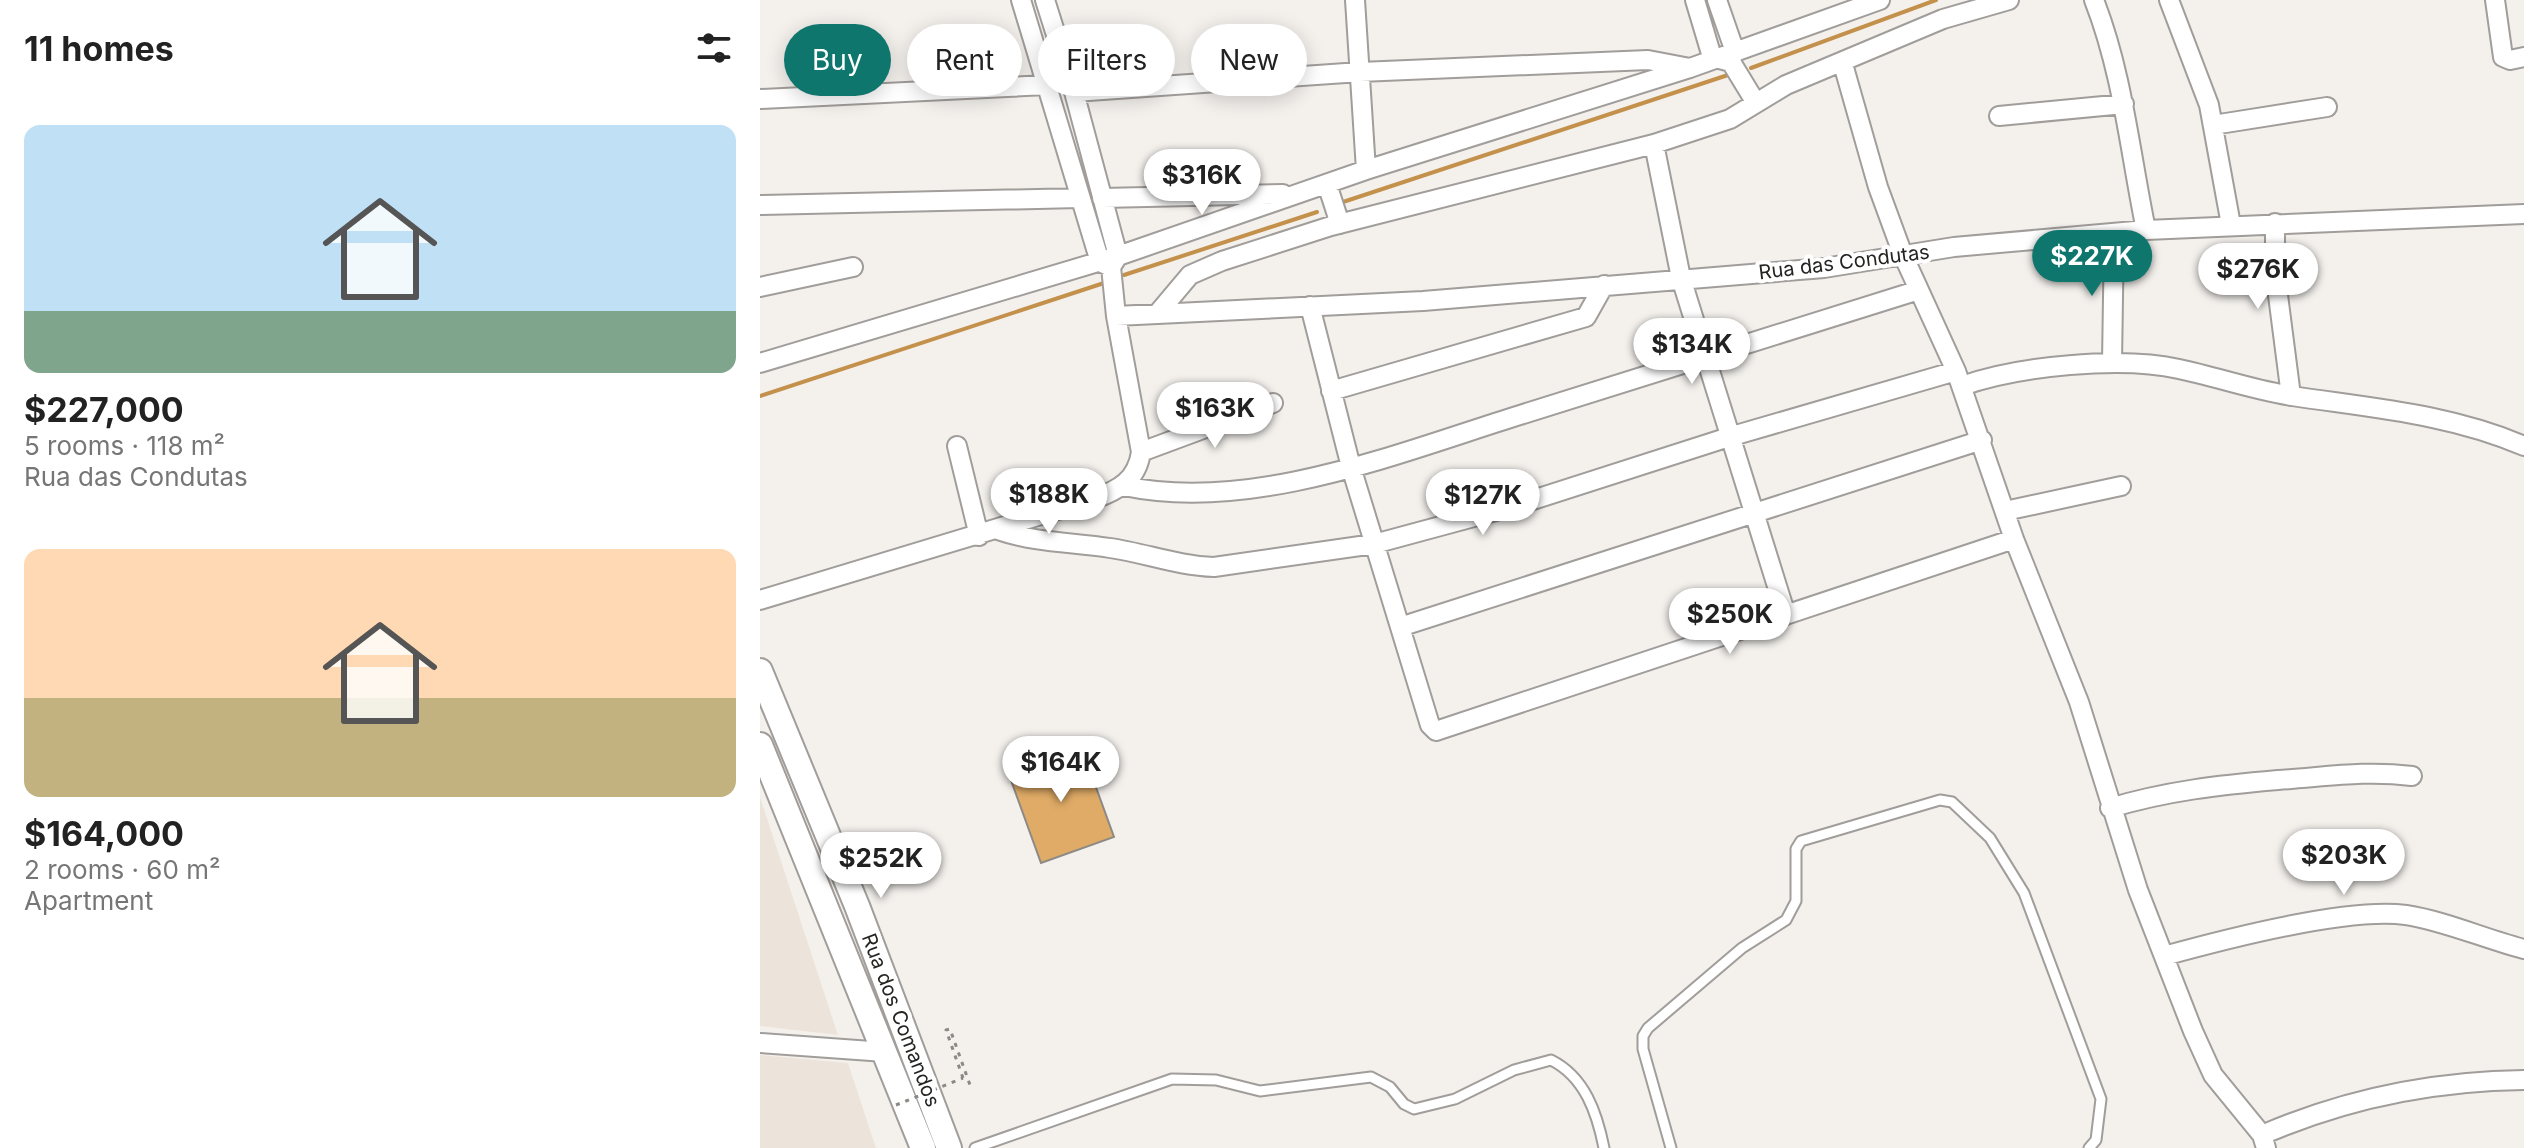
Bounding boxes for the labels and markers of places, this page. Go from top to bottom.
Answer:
pin: $316K [1146,149,1258,217]
pin: $227K [2036,230,2148,298]
pin: $276K [2202,243,2314,311]
pin: $134K [1636,318,1748,386]
pin: $163K [1159,382,1271,450]
pin: $188K [993,468,1105,536]
pin: $127K [1427,469,1539,537]
pin: $250K [1674,588,1786,656]
pin: $164K [1005,736,1117,804]
pin: $203K [2288,829,2400,897]
pin: $252K [825,832,937,900]

